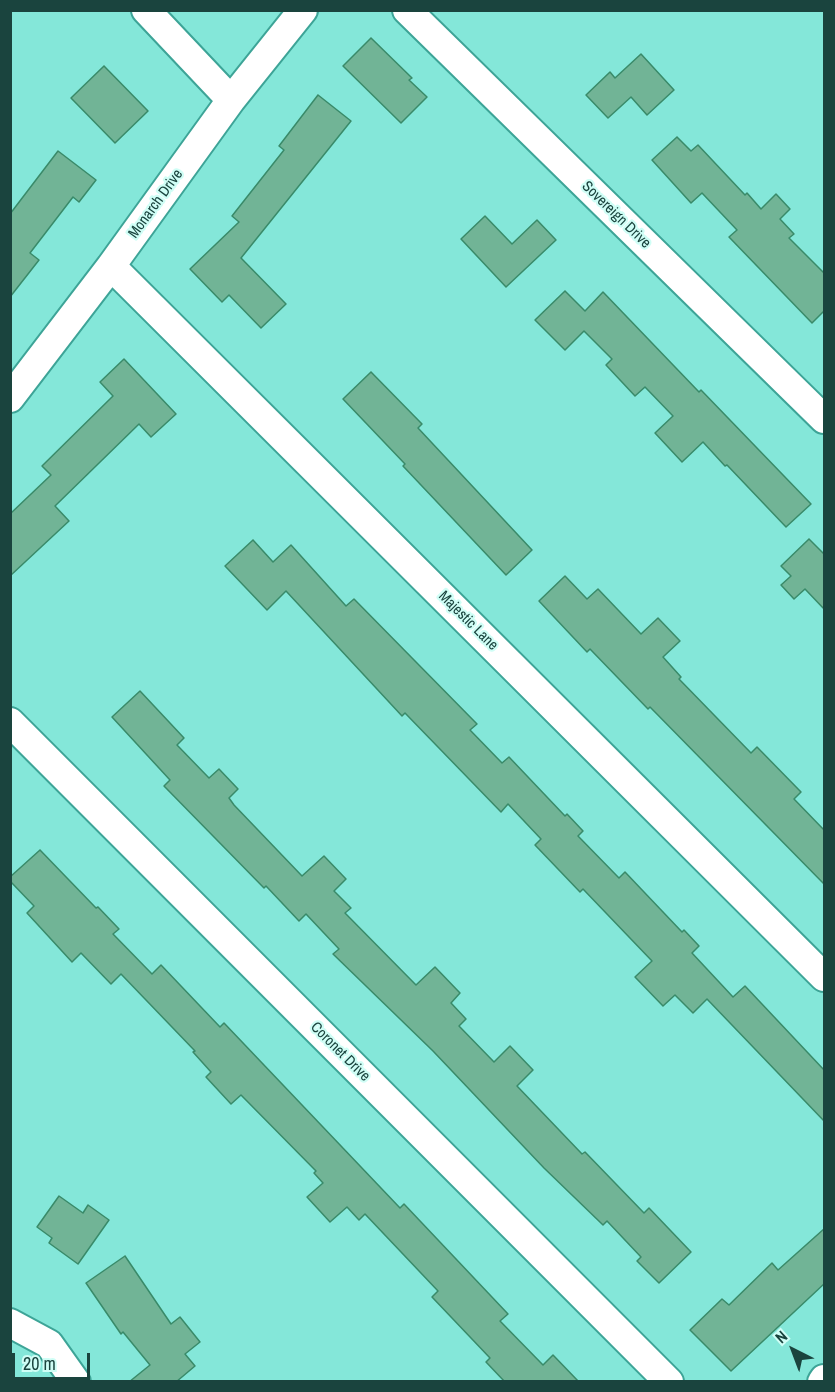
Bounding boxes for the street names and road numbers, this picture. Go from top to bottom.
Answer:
street label: Monarch Drive [125,166,187,242]
street label: Sovereign Drive [578,178,654,252]
street label: Majestic Lane [435,588,501,654]
street label: Coronet Drive [307,1019,373,1085]

